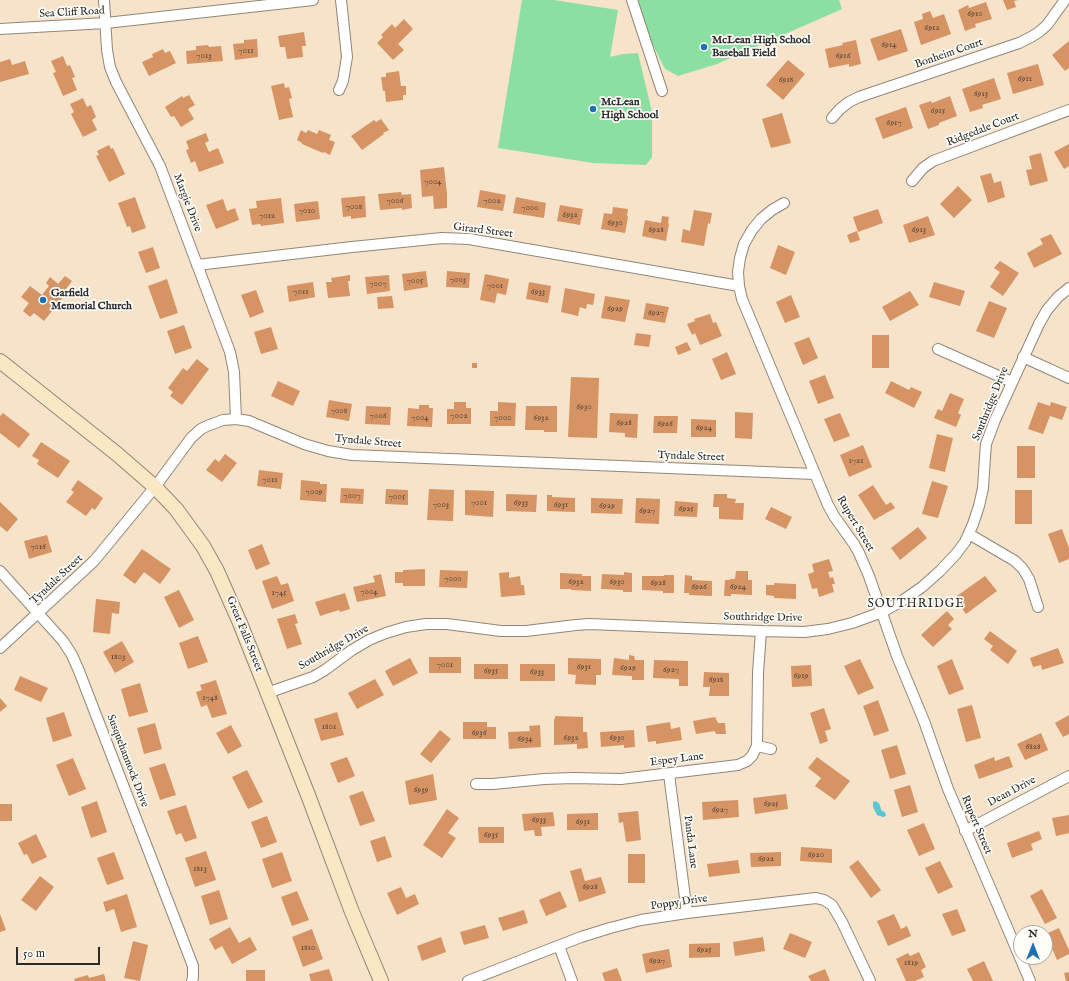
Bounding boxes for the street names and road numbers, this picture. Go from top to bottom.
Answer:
street label: Sea Cliff Road [39,5,105,21]
street label: Bonheim Court [913,36,985,72]
street label: Ridgedale Court [945,110,1021,150]
street label: Margie Drive [170,172,204,234]
street label: Girard Street [452,221,514,241]
street label: Southridge Drive [970,365,1012,443]
street label: Tyndale Street [334,433,402,451]
street label: Tyndale Street [657,449,725,465]
street label: Rupert Street [833,494,877,554]
street label: Tyndale Street [28,552,86,608]
street label: Great Falls Street [223,594,265,674]
street label: Southridge Drive [724,611,802,625]
street label: Southridge Drive [297,623,371,673]
street label: Susquehannock Drive [103,713,151,809]
street label: Espey Lane [649,750,705,770]
street label: Dean Drive [986,774,1038,810]
street label: Rupert Street [958,794,994,856]
street label: Panda Lane [680,815,700,869]
street label: Poppy Drive [650,892,708,914]

